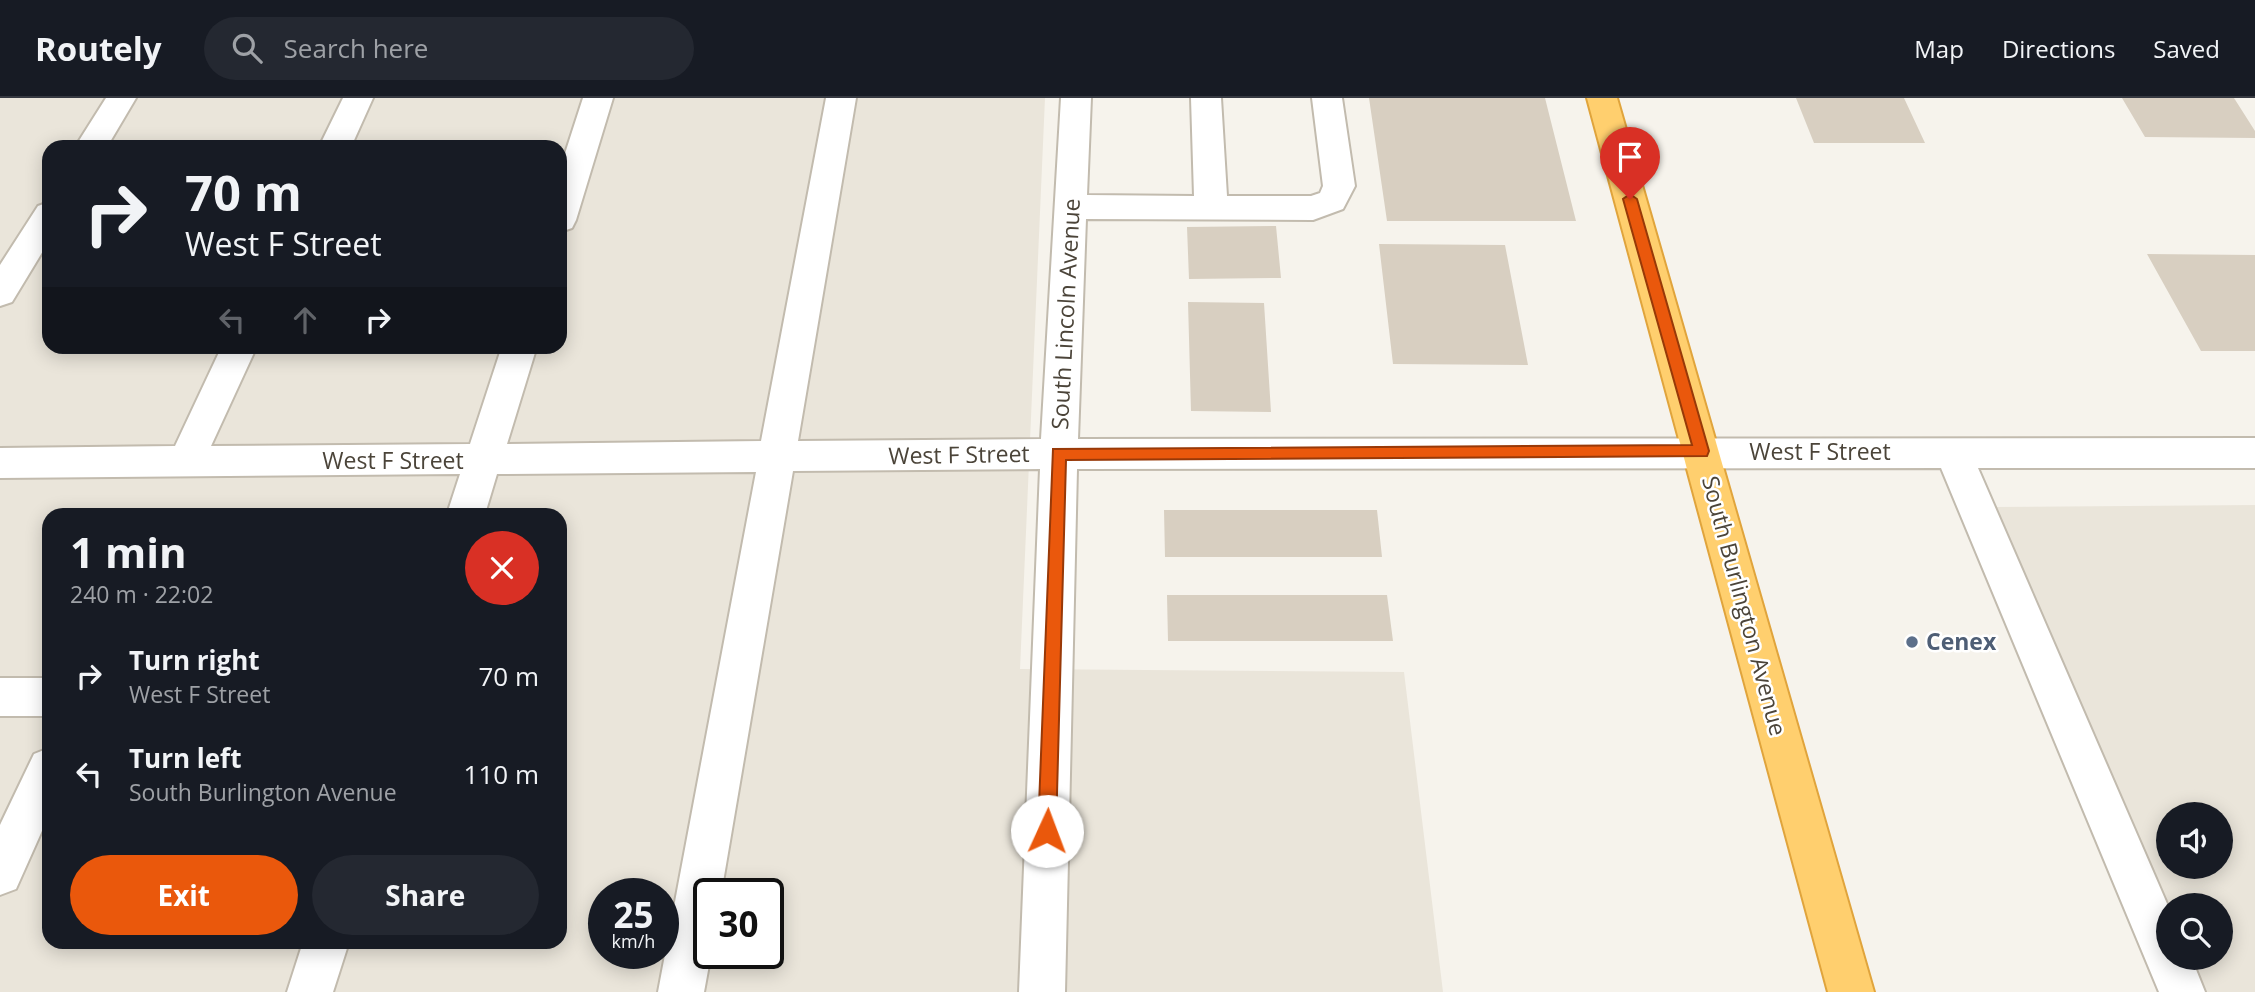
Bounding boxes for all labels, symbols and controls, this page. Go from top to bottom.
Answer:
search box [204,17,694,80]
text: Routely [35,26,162,71]
icon: search [228,29,266,67]
text: Search here [284,30,428,66]
text: Map [1914,32,1964,65]
text: Directions [2002,32,2115,65]
text: Saved [2153,32,2220,65]
pin [1600,127,1660,199]
icon: arrive [1611,138,1649,176]
text: 70 m [185,159,302,225]
icon: right [70,168,161,259]
street label: South Lincoln Avenue [1043,197,1087,430]
text: West F Street [185,222,382,265]
icon: left [213,301,251,339]
icon: ahead [286,301,324,339]
icon: right [359,301,397,339]
street label: West F Street [1749,435,1891,467]
street label: West F Street [888,437,1030,471]
street label: West F Street [322,444,464,476]
street label: South Burlington Avenue [1695,472,1795,739]
text: 1 min [70,523,187,580]
button: close [465,531,539,605]
text: 240 m · 22:02 [70,578,213,610]
place label: Cenex [1926,625,1997,657]
marker: Cenex [1904,634,1920,650]
text: Turn right [129,642,260,678]
icon: right [70,657,108,695]
text: 70 m [478,658,539,694]
text: West F Street [129,678,270,710]
text: Turn left [129,740,241,776]
icon: left [70,755,108,793]
text: 110 m [464,756,539,792]
text: South Burlington Avenue [129,776,397,808]
position arrow [1010,794,1084,868]
map controls [2156,802,2233,970]
button: sound [2156,802,2233,879]
button: Exit [70,855,298,935]
button: Share [312,855,539,935]
speed limit sign: 30 [693,878,784,969]
text: 25 [613,891,654,938]
button: search [2156,893,2233,970]
text: km/h [612,929,655,953]

